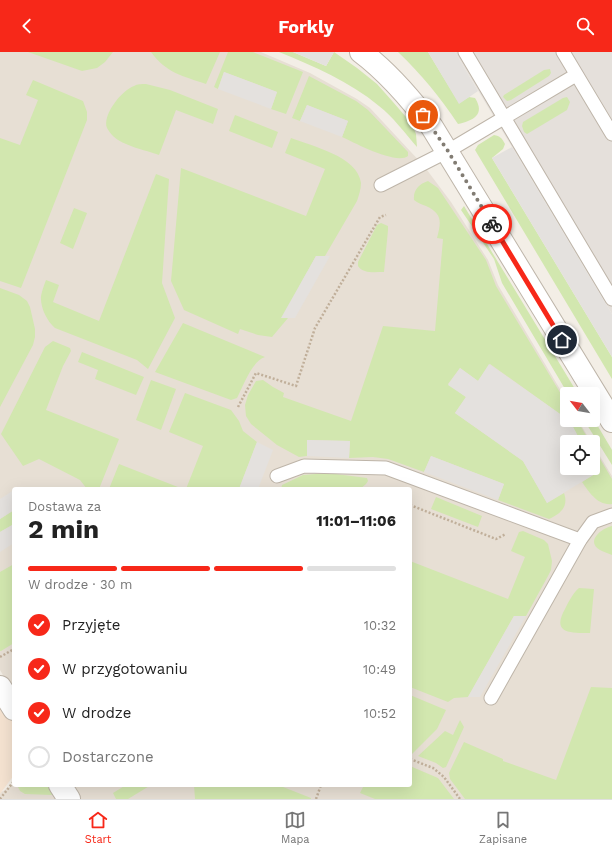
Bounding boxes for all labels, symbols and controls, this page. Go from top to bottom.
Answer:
icon: back [16,15,38,37]
icon: search [574,15,596,37]
text: Forkly [278,16,334,37]
pin [406,98,440,132]
icon: bag [412,104,434,126]
courier [472,204,512,244]
icon: bike [481,213,503,235]
pin [545,323,579,357]
icon: home [551,329,573,351]
north arrow [560,387,600,427]
map controls [560,387,600,475]
button: locate [560,435,600,475]
text: Dostawa za [28,499,101,514]
text: 11:01–11:06 [316,512,396,530]
text: 2 min [28,514,99,544]
text: W drodze · 30 m [28,577,132,592]
icon: check [28,614,50,636]
text: Przyjęte [62,616,120,634]
text: 10:32 [364,618,396,633]
icon: check [28,658,50,680]
text: W przygotowaniu [62,660,188,678]
text: 10:49 [363,662,396,677]
icon: check [28,702,50,724]
text: W drodze [62,704,131,722]
text: 10:52 [364,706,396,721]
text: Dostarczone [62,748,154,766]
tab: Start [85,809,111,846]
tab: Mapa [281,809,310,846]
tab: Zapisane [479,809,527,846]

